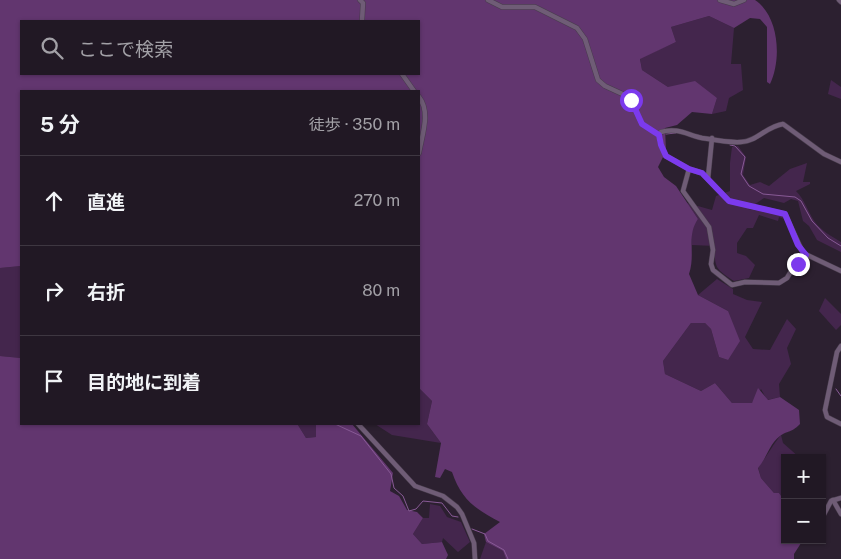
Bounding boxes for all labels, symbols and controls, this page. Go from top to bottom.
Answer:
search box [20,20,420,75]
icon: search [38,34,66,62]
text: ここで検索 [78,38,173,60]
route start [620,89,643,112]
text: 5 分 [40,112,80,137]
text: 徒歩 · 350 m [309,115,400,134]
icon: ahead [40,187,68,215]
text: 直進 [87,191,125,213]
text: 270 m [354,191,400,210]
route end [787,253,810,276]
icon: right [40,277,68,305]
text: 右折 [87,281,125,303]
text: 80 m [362,281,400,300]
icon: arrive [40,367,68,395]
text: 目的地に到着 [87,371,201,393]
map controls [781,454,826,544]
button: + [781,454,826,499]
button: − [781,499,826,544]

